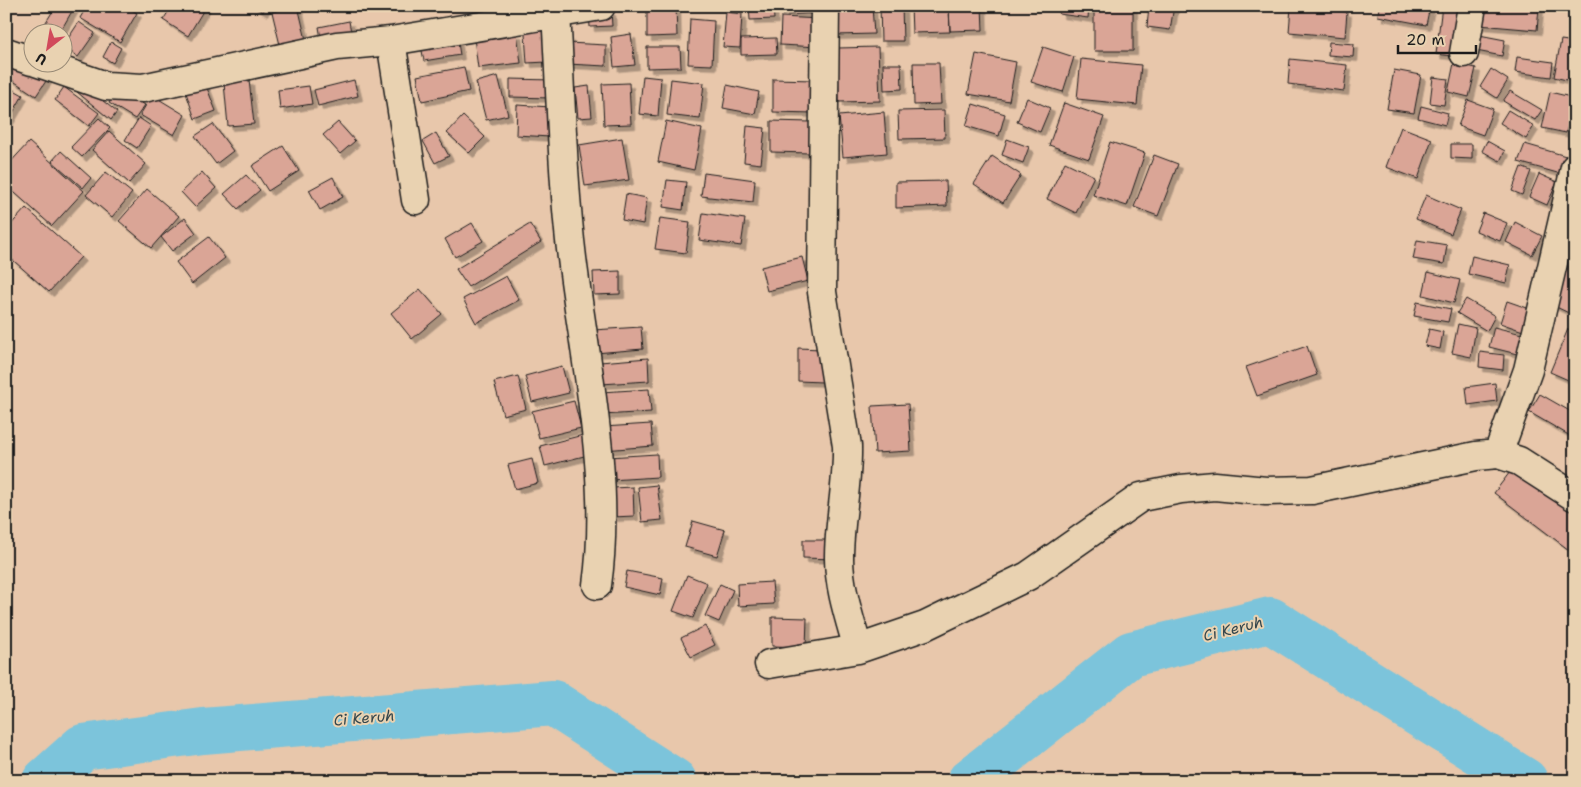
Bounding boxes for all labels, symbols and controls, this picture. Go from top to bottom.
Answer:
north arrow [22,22,72,72]
scale bar [1398,22,1476,54]
text: 20 m [1406,30,1445,50]
text: U [33,49,50,69]
water label: Ci Keruh [1201,612,1265,646]
water label: Ci Keruh [333,705,395,731]

